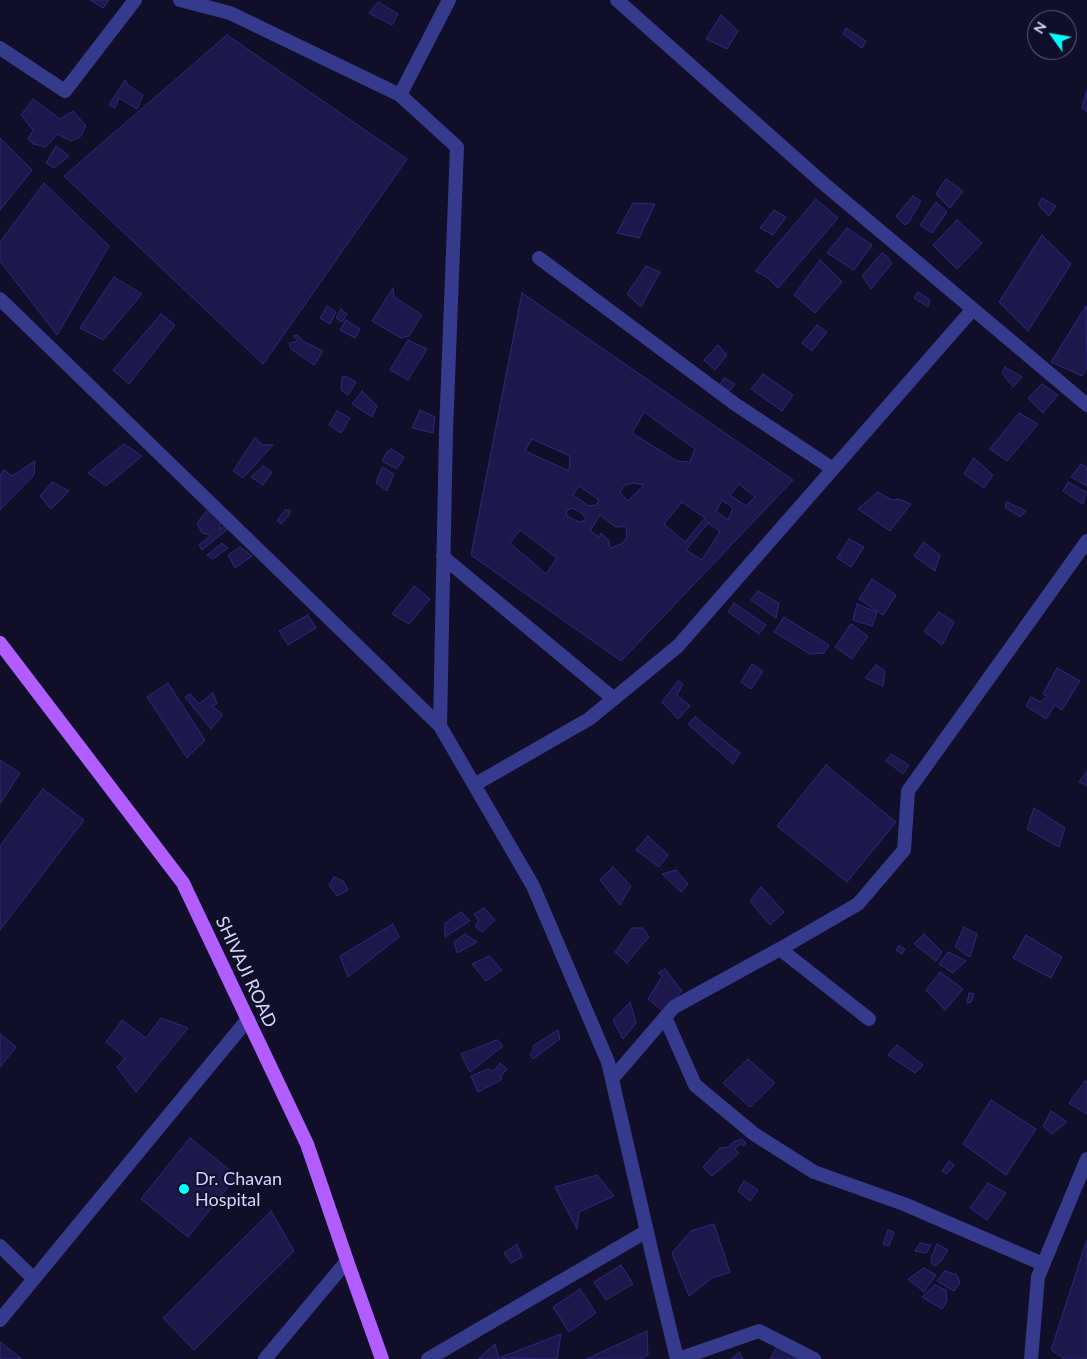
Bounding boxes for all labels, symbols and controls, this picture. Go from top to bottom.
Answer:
north arrow [1027,10,1077,60]
text: N [1030,18,1050,36]
street label: SHIVAJI ROAD [211,913,281,1031]
place label: Dr. Chavan Hospital [195,1168,282,1210]
marker: Dr. Chavan Hospital [177,1182,191,1196]

